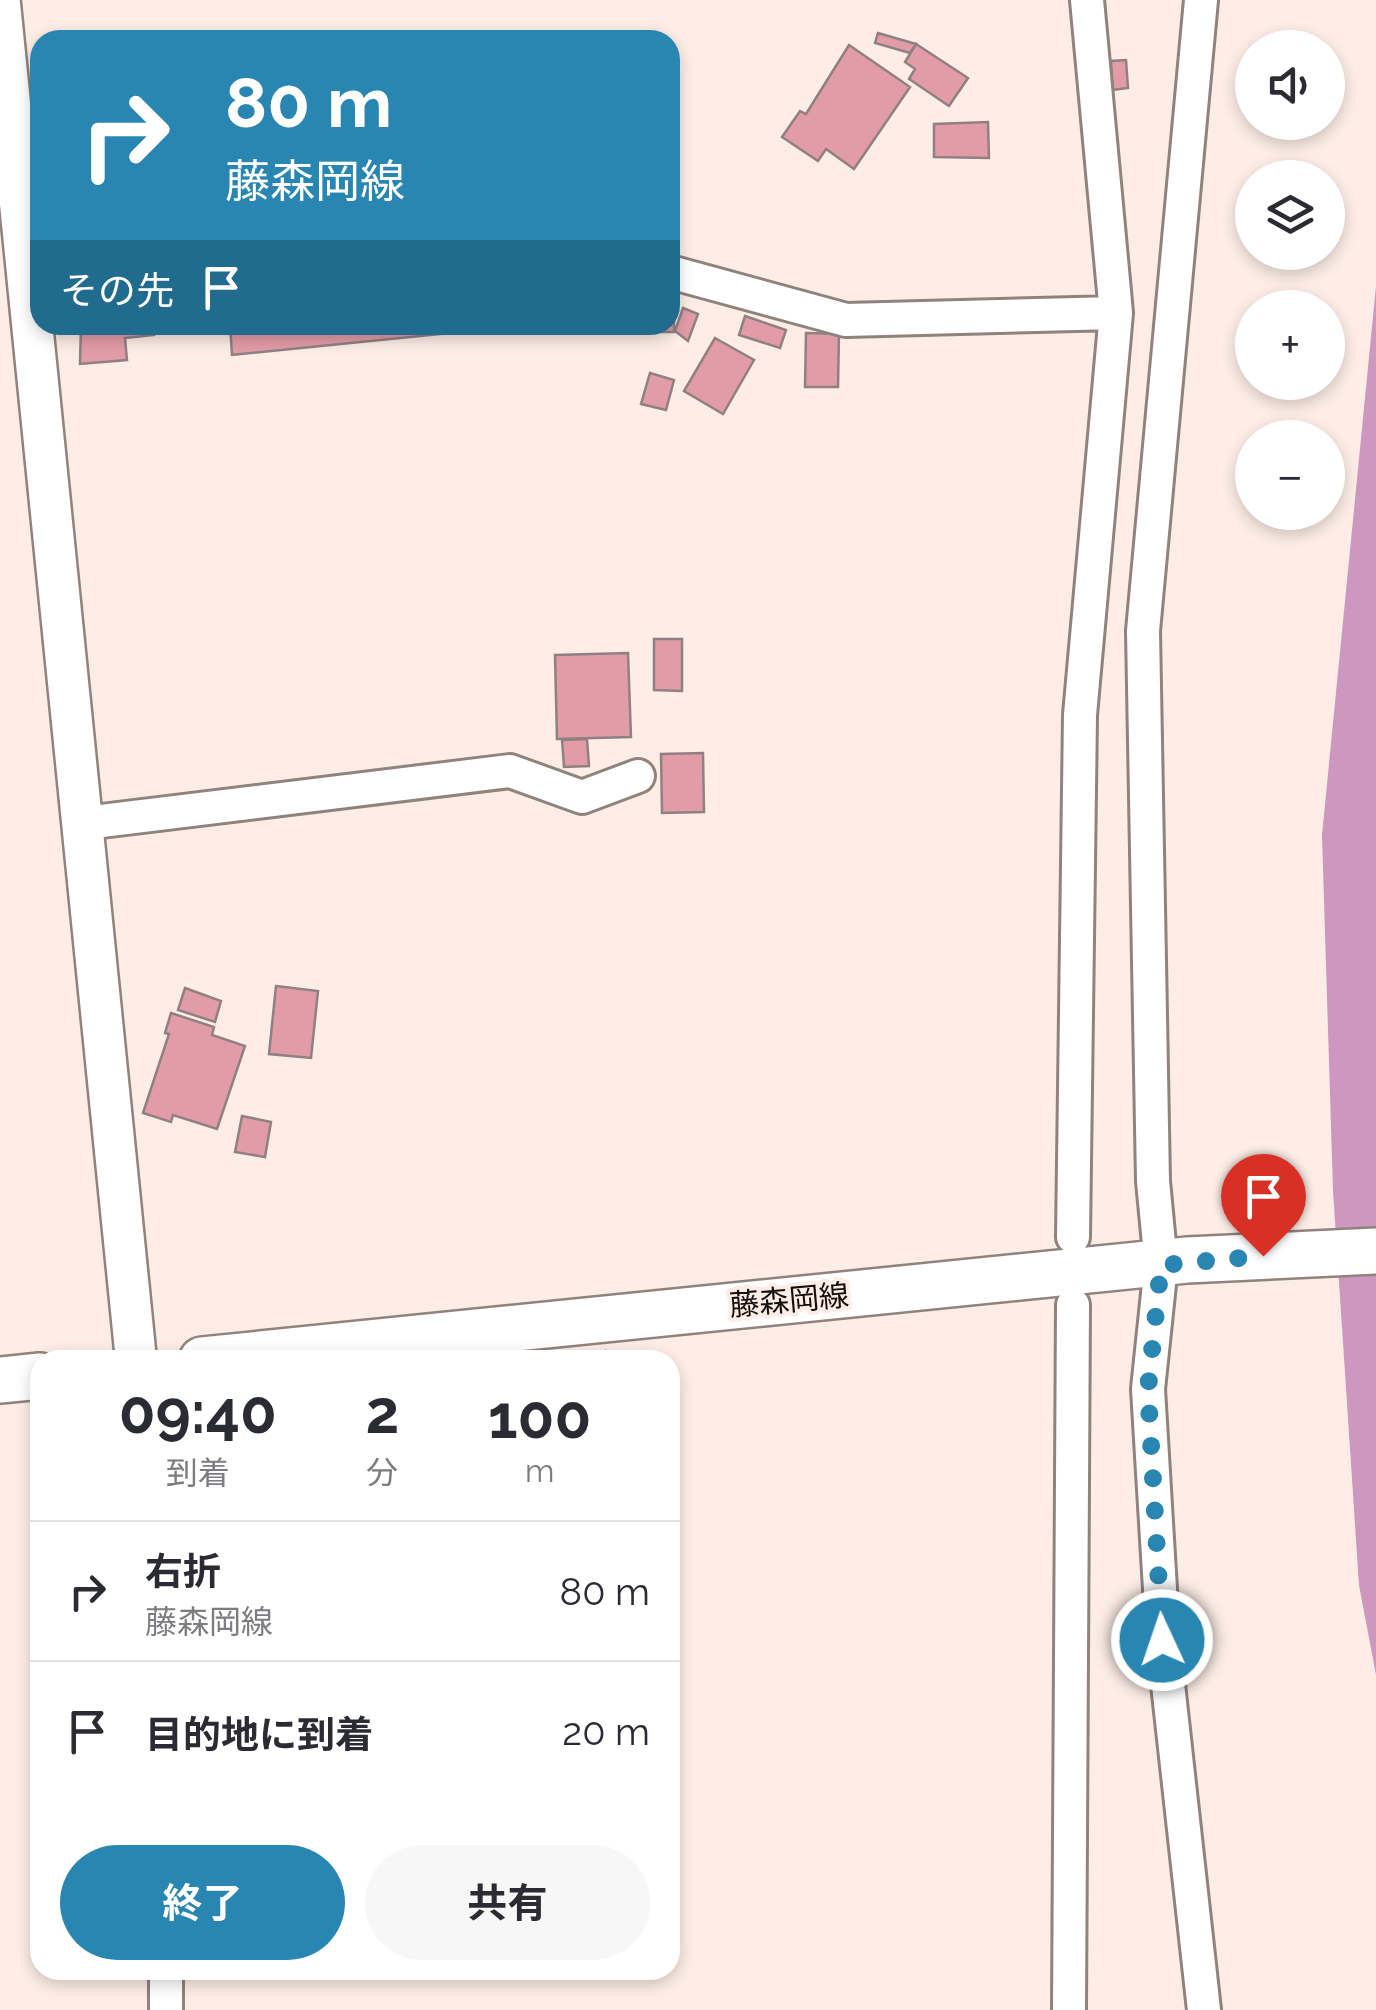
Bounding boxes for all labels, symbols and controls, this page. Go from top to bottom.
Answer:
map controls [1235,30,1345,530]
button: sound [1235,30,1345,140]
text: 80 m [225,61,392,143]
icon: right [60,70,190,200]
text: 藤森岡線 [225,155,405,208]
button: layers [1235,160,1345,270]
icon: arrive [194,260,249,315]
text: その先 [60,268,174,313]
button: + [1235,290,1345,400]
button: − [1235,420,1345,530]
pin [1221,1154,1306,1257]
icon: arrive [1236,1169,1291,1224]
street label: 藤森岡線 [728,1277,850,1323]
text: 09:40 [119,1377,277,1447]
text: 2 [365,1377,399,1447]
text: 100 [488,1382,591,1452]
text: m [525,1452,554,1489]
text: 到着 [166,1454,230,1491]
text: 分 [366,1454,398,1491]
text: 右折 [145,1549,221,1594]
icon: right [60,1564,115,1619]
text: 80 m [560,1569,650,1614]
position arrow [1110,1588,1214,1692]
text: 藤森岡線 [145,1603,273,1640]
icon: arrive [60,1704,115,1759]
text: 20 m [562,1709,650,1754]
text: 目的地に到着 [145,1712,373,1757]
button: 終了 [60,1845,345,1960]
button: 共有 [365,1845,650,1960]

